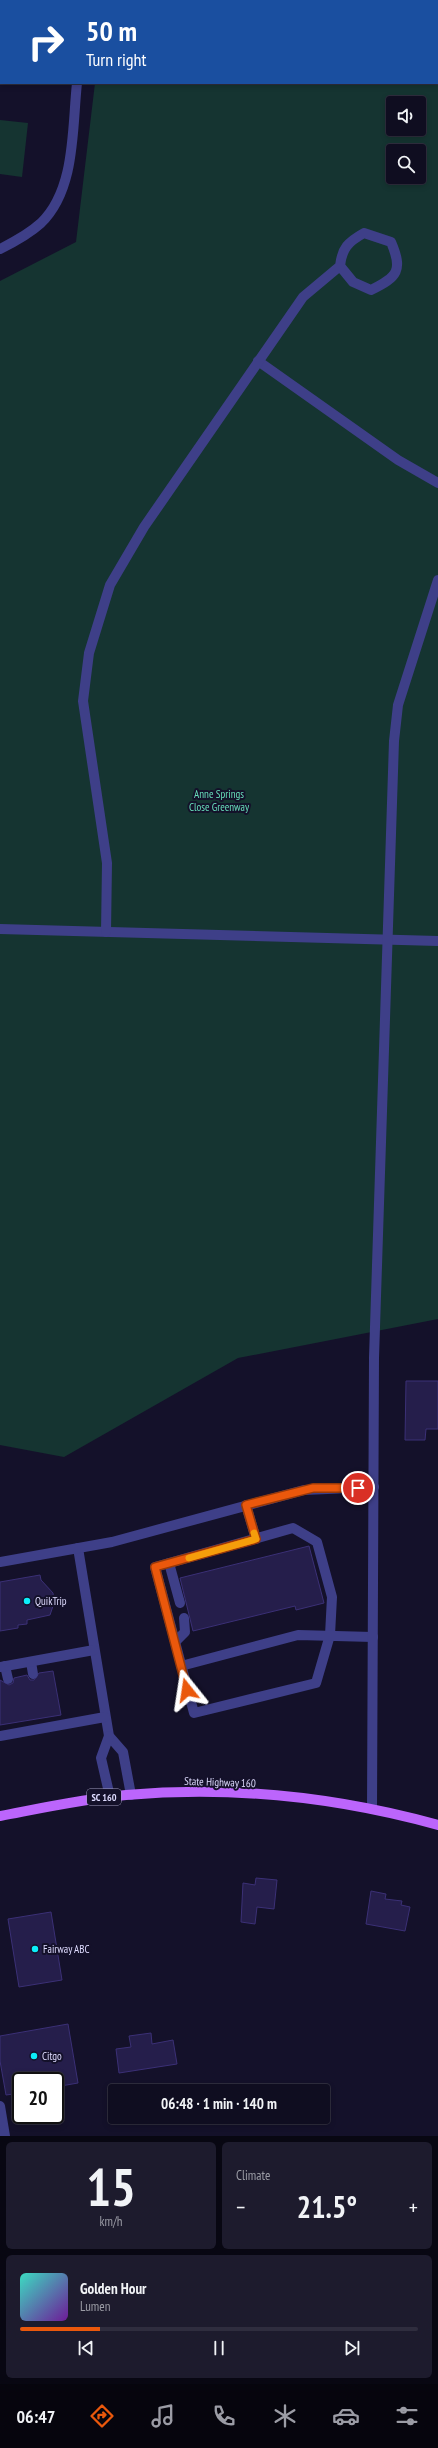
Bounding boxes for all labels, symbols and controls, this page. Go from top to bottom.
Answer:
text: 50 m [86,12,137,49]
icon: right [20,16,72,68]
text: Turn right [86,48,146,71]
map controls [386,96,426,184]
button: sound [386,96,426,136]
button: search [386,144,426,184]
park label: Anne Springs Close Greenway [189,787,250,814]
pin [341,1471,375,1505]
icon: arrive [347,1477,369,1499]
place label: QuikTrip [35,1594,67,1608]
marker: QuikTrip [22,1596,32,1606]
position arrow [166,1669,208,1711]
street label: State Highway 160 [184,1774,256,1790]
road number: SC 160 [87,1789,121,1805]
place label: Fairway ABC [43,1942,90,1956]
marker: Fairway ABC [30,1944,40,1954]
place label: Citgo [42,2049,62,2063]
marker: Citgo [29,2051,39,2061]
speed limit sign: 20 [12,2072,64,2124]
text: 06:48 · 1 min · 140 m [161,2094,277,2113]
text: 15 [86,2153,136,2220]
text: Climate [236,2167,270,2184]
text: 21.5° [297,2187,357,2226]
text: − [236,2193,245,2221]
text: + [409,2193,418,2221]
text: km/h [99,2213,123,2230]
text: Golden Hour [80,2279,147,2298]
text: Lumen [80,2298,110,2315]
icon: previous [75,2337,97,2359]
icon: pause [208,2337,230,2359]
icon: next [341,2337,363,2359]
icon: directions [88,2402,116,2430]
icon: music [149,2402,177,2430]
icon: phone [210,2402,238,2430]
icon: climate [271,2402,299,2430]
icon: car [332,2402,360,2430]
icon: filters [393,2402,421,2430]
text: 06:47 [17,2405,55,2428]

